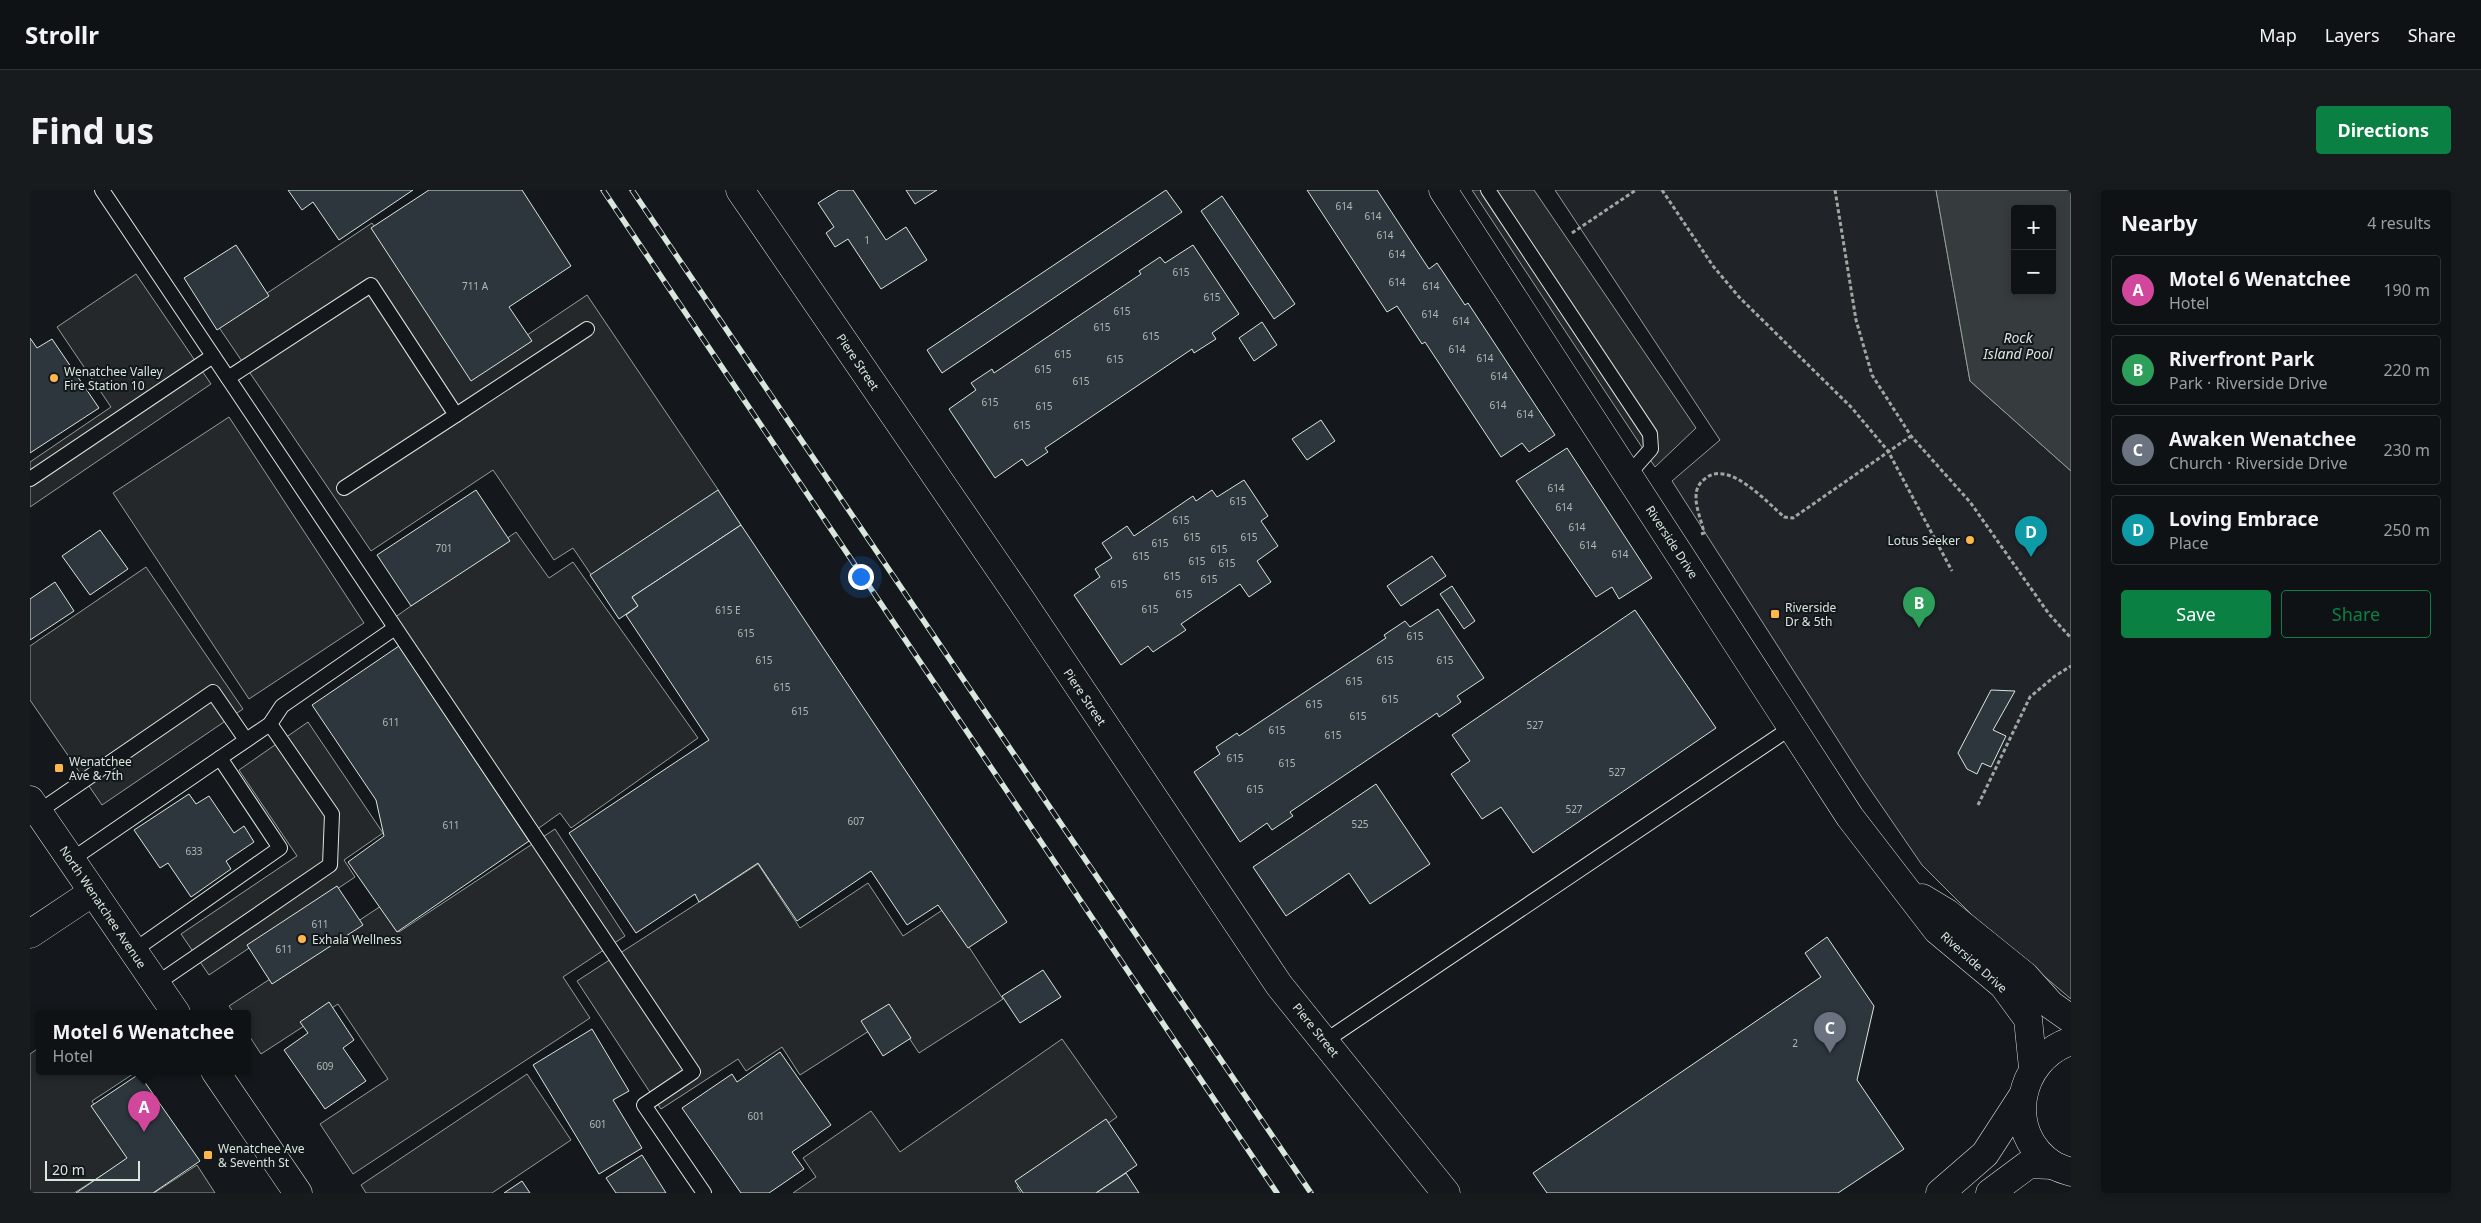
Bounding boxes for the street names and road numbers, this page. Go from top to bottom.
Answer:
street label: Piere Street [833,330,884,394]
street label: Riverside Drive [1642,502,1702,582]
street label: Piere Street [1060,665,1111,729]
street label: North Wenatchee Avenue [56,842,151,972]
street label: Riverside Drive [1937,928,2011,997]
street label: Piere Street [1289,999,1344,1061]

